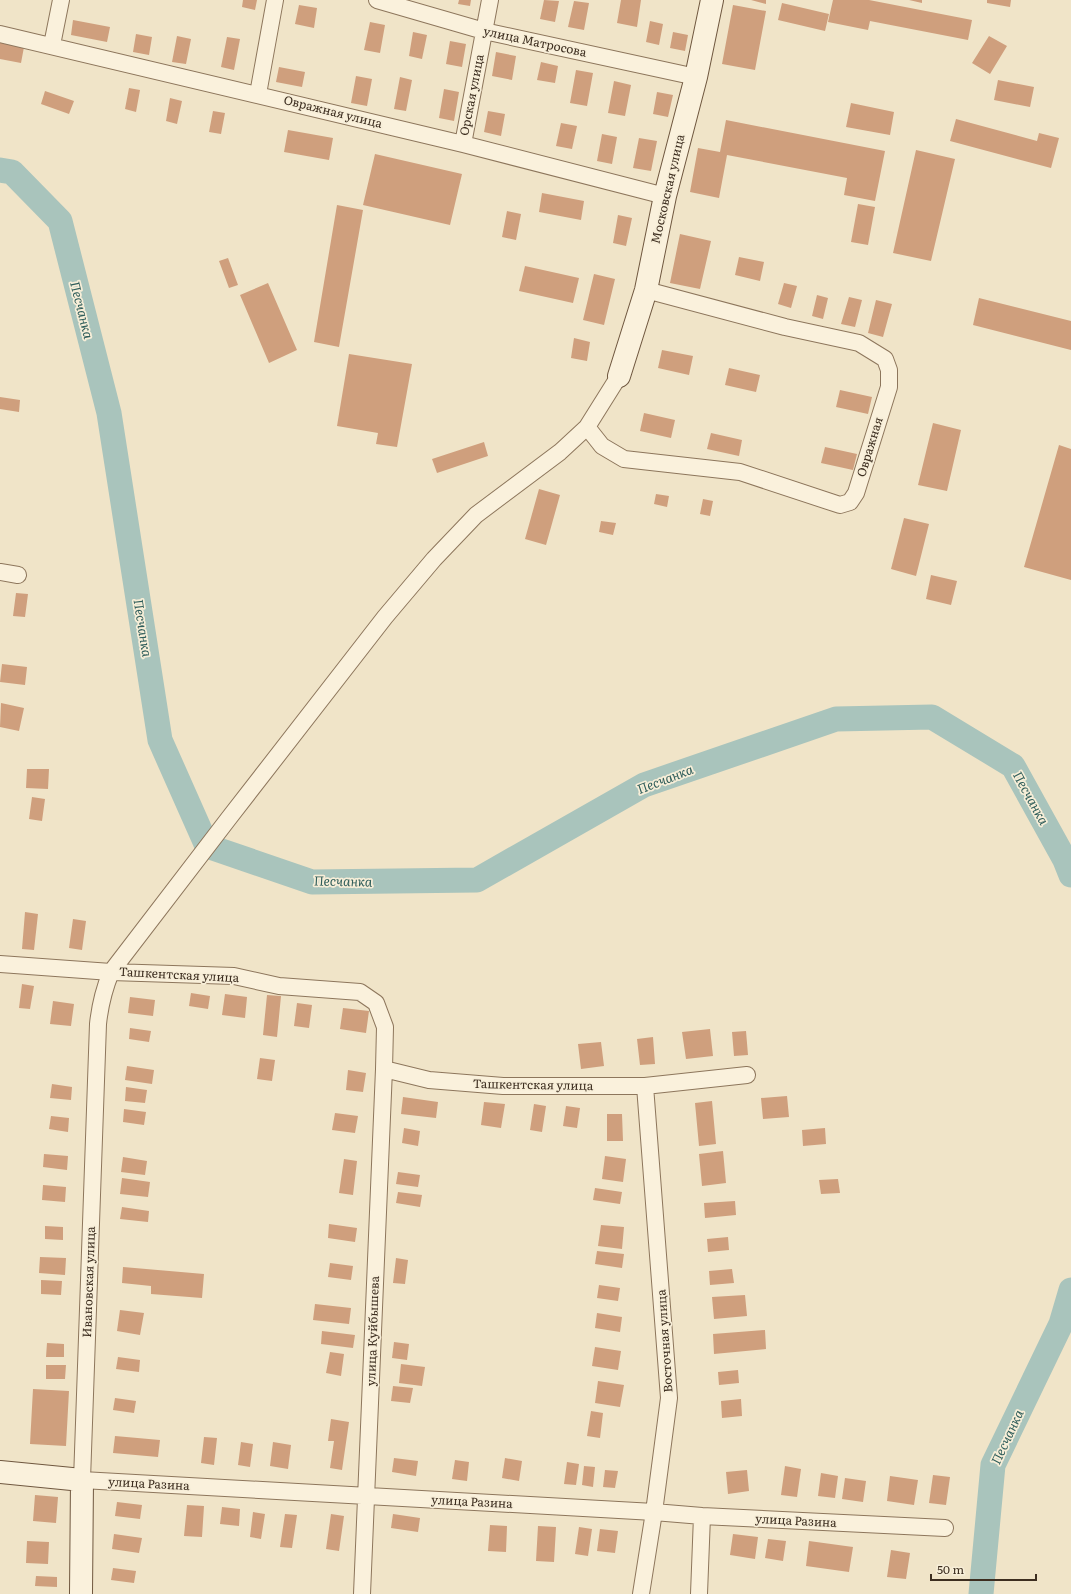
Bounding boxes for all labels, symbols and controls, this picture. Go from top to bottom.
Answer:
street label: улица Матросова [482,21,589,61]
street label: Орская улица [454,52,488,137]
street label: Овражная улица [282,90,385,132]
street label: Московская улица [646,132,689,245]
water label: Песчанка [66,279,99,341]
street label: Овражная [851,415,887,479]
water label: Песчанка [130,598,158,659]
water label: Песчанка [634,759,696,798]
water label: Песчанка [1009,768,1054,828]
water label: Песчанка [314,870,373,891]
street label: Ташкентская улица [118,962,240,986]
street label: Ташкентская улица [473,1074,594,1094]
street label: Ивановская улица [77,1225,99,1338]
street label: улица Куйбышева [361,1275,383,1386]
street label: Восточная улица [651,1288,677,1393]
water label: Песчанка [986,1406,1028,1467]
street label: улица Разина [108,1472,191,1494]
street label: улица Разина [431,1490,514,1512]
street label: улица Разина [755,1509,838,1531]
scale bar [931,1556,1036,1582]
text: 50 m [937,1560,964,1578]

